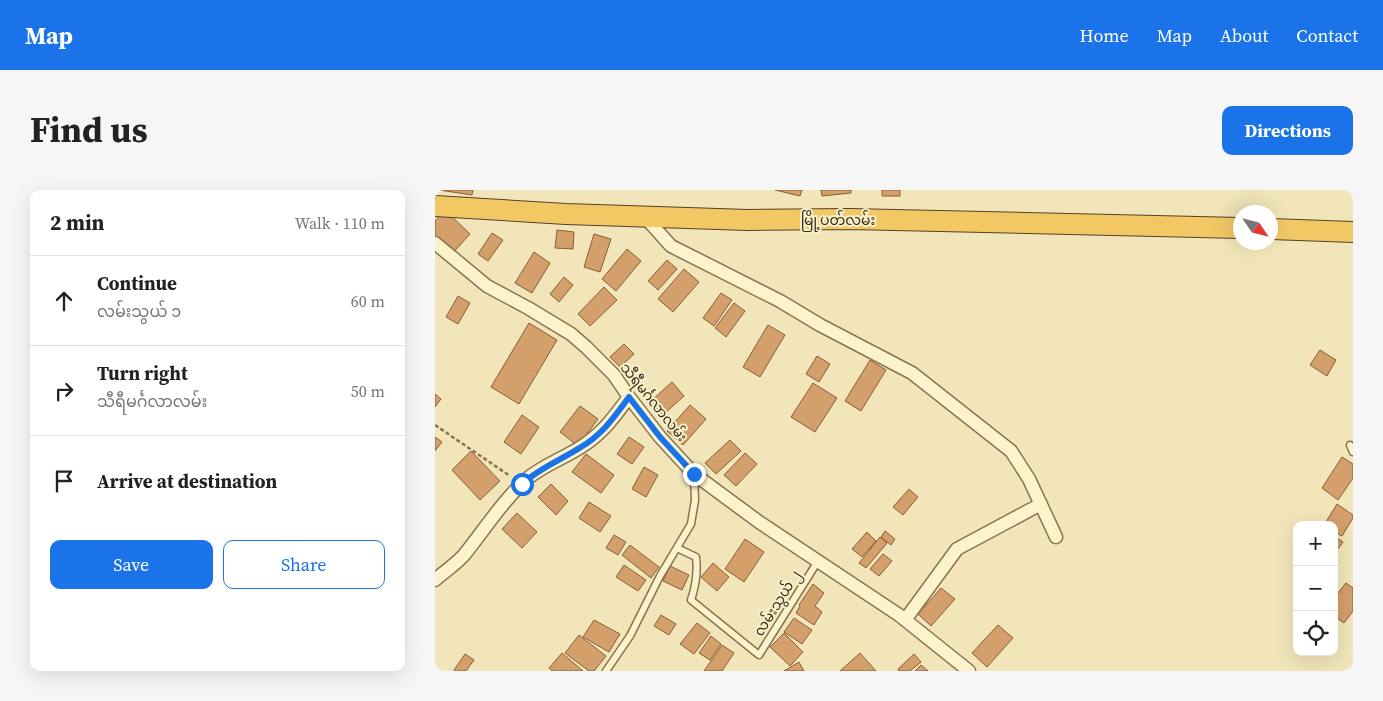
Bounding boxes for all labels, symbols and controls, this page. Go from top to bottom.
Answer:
text: Map [25,19,73,52]
text: Home [1080,23,1129,48]
text: Map [1157,23,1192,48]
text: About [1220,23,1268,48]
text: Contact [1296,23,1358,48]
text: Find us [30,106,148,154]
button: Directions [1222,106,1353,155]
north arrow [1233,205,1278,250]
text: 2 min [50,208,105,237]
street label: မြို့ပတ်လမ်း [801,210,875,232]
text: Walk · 110 m [295,212,385,234]
text: Continue [97,270,177,296]
icon: ahead [50,287,78,315]
text: 60 m [351,290,385,312]
text: လမ်းသွယ် ၁ [97,300,181,322]
street label: သီရီမင်္ဂလာလမ်း [614,358,692,447]
text: Turn right [97,360,188,386]
icon: right [50,377,78,405]
text: 50 m [351,380,385,402]
text: သီရီမင်္ဂလာလမ်း [97,390,207,412]
route end [683,463,706,486]
icon: arrive [50,467,78,495]
text: Arrive at destination [97,468,277,494]
route start [511,473,534,496]
map controls [1293,521,1338,656]
button: + [1293,521,1338,566]
button: Save [50,540,213,589]
button: Share [223,540,385,589]
street label: လမ်းသွယ် ၂ [749,566,807,641]
button: − [1293,566,1338,611]
button: locate [1293,611,1338,656]

